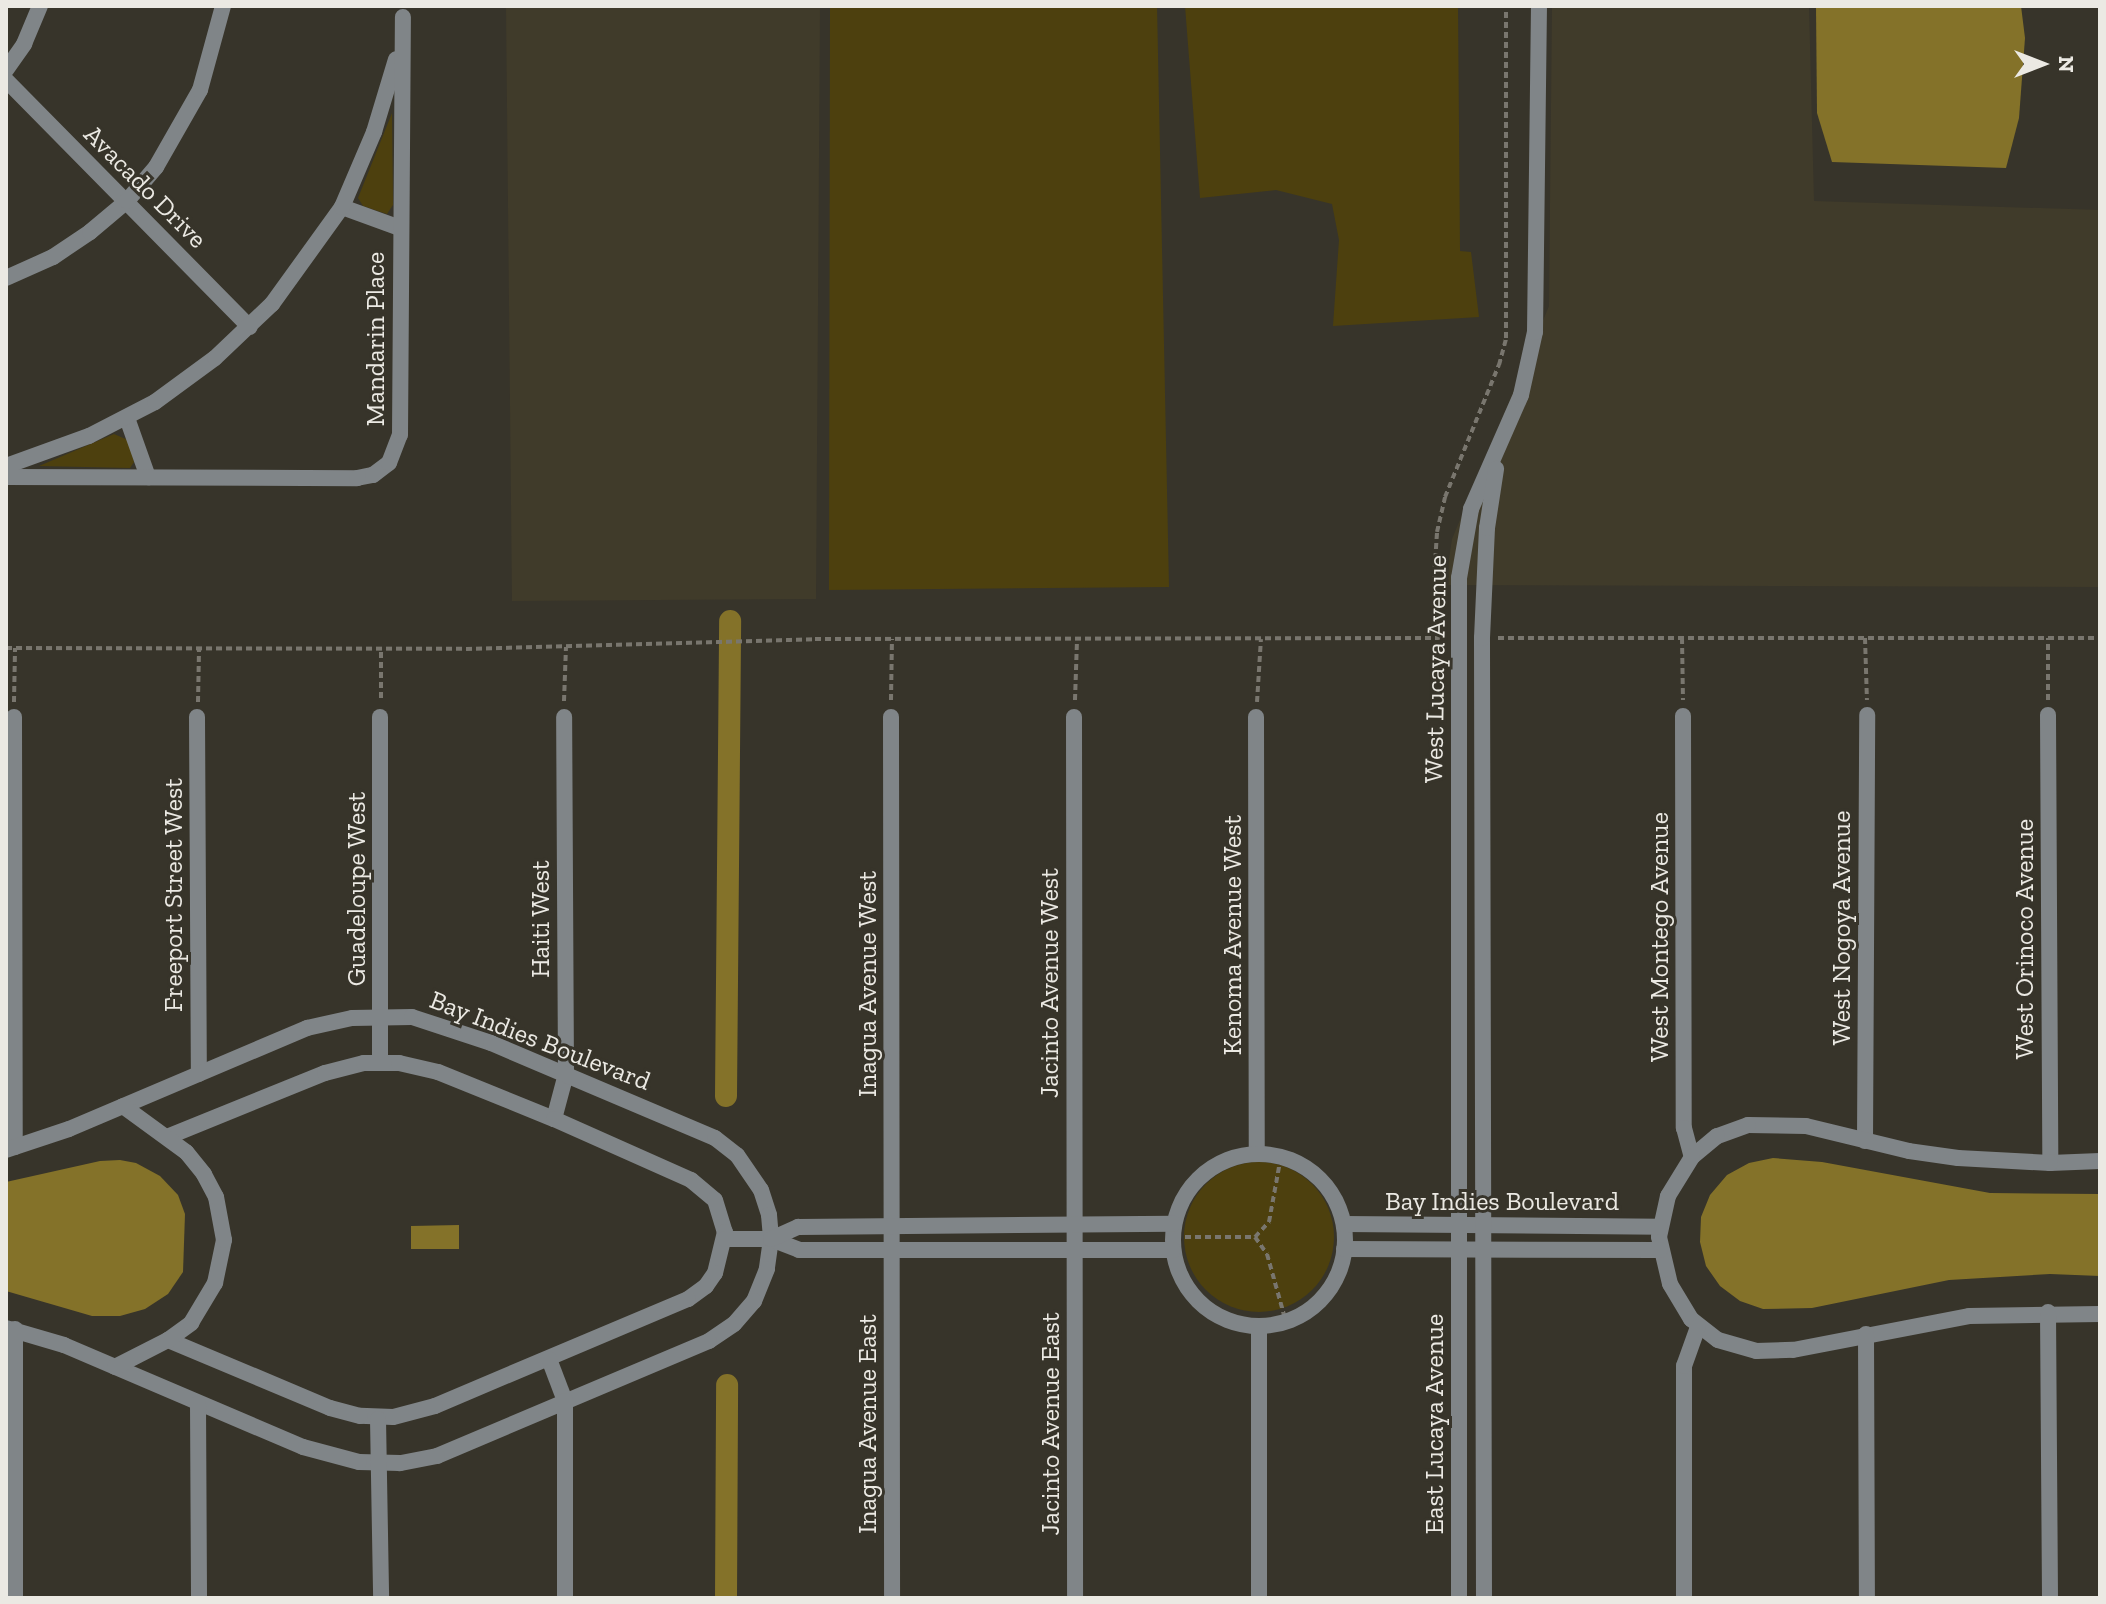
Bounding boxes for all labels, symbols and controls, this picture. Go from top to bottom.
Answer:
north arrow [2002,24,2082,104]
text: N [2053,56,2080,72]
street label: Avacado Drive [77,119,213,255]
street label: Mandarin Place [360,252,392,426]
street label: West Lucaya Avenue [1418,554,1454,784]
street label: Freeport Street West [158,778,190,1012]
street label: Guadeloupe West [341,791,373,987]
street label: West Nogoya Avenue [1826,810,1858,1046]
street label: West Montego Avenue [1644,812,1676,1062]
street label: Kenoma Avenue West [1217,814,1249,1056]
street label: West Orinoco Avenue [2009,818,2041,1060]
street label: Haiti West [525,860,557,978]
street label: Jacinto Avenue West [1034,867,1066,1099]
street label: Inagua Avenue West [852,870,884,1098]
street label: Bay Indies Boulevard [425,984,655,1098]
street label: Bay Indies Boulevard [1385,1186,1619,1218]
street label: Jacinto Avenue East [1035,1312,1067,1536]
street label: East Lucaya Avenue [1419,1313,1451,1535]
street label: Inagua Avenue East [852,1314,884,1534]

